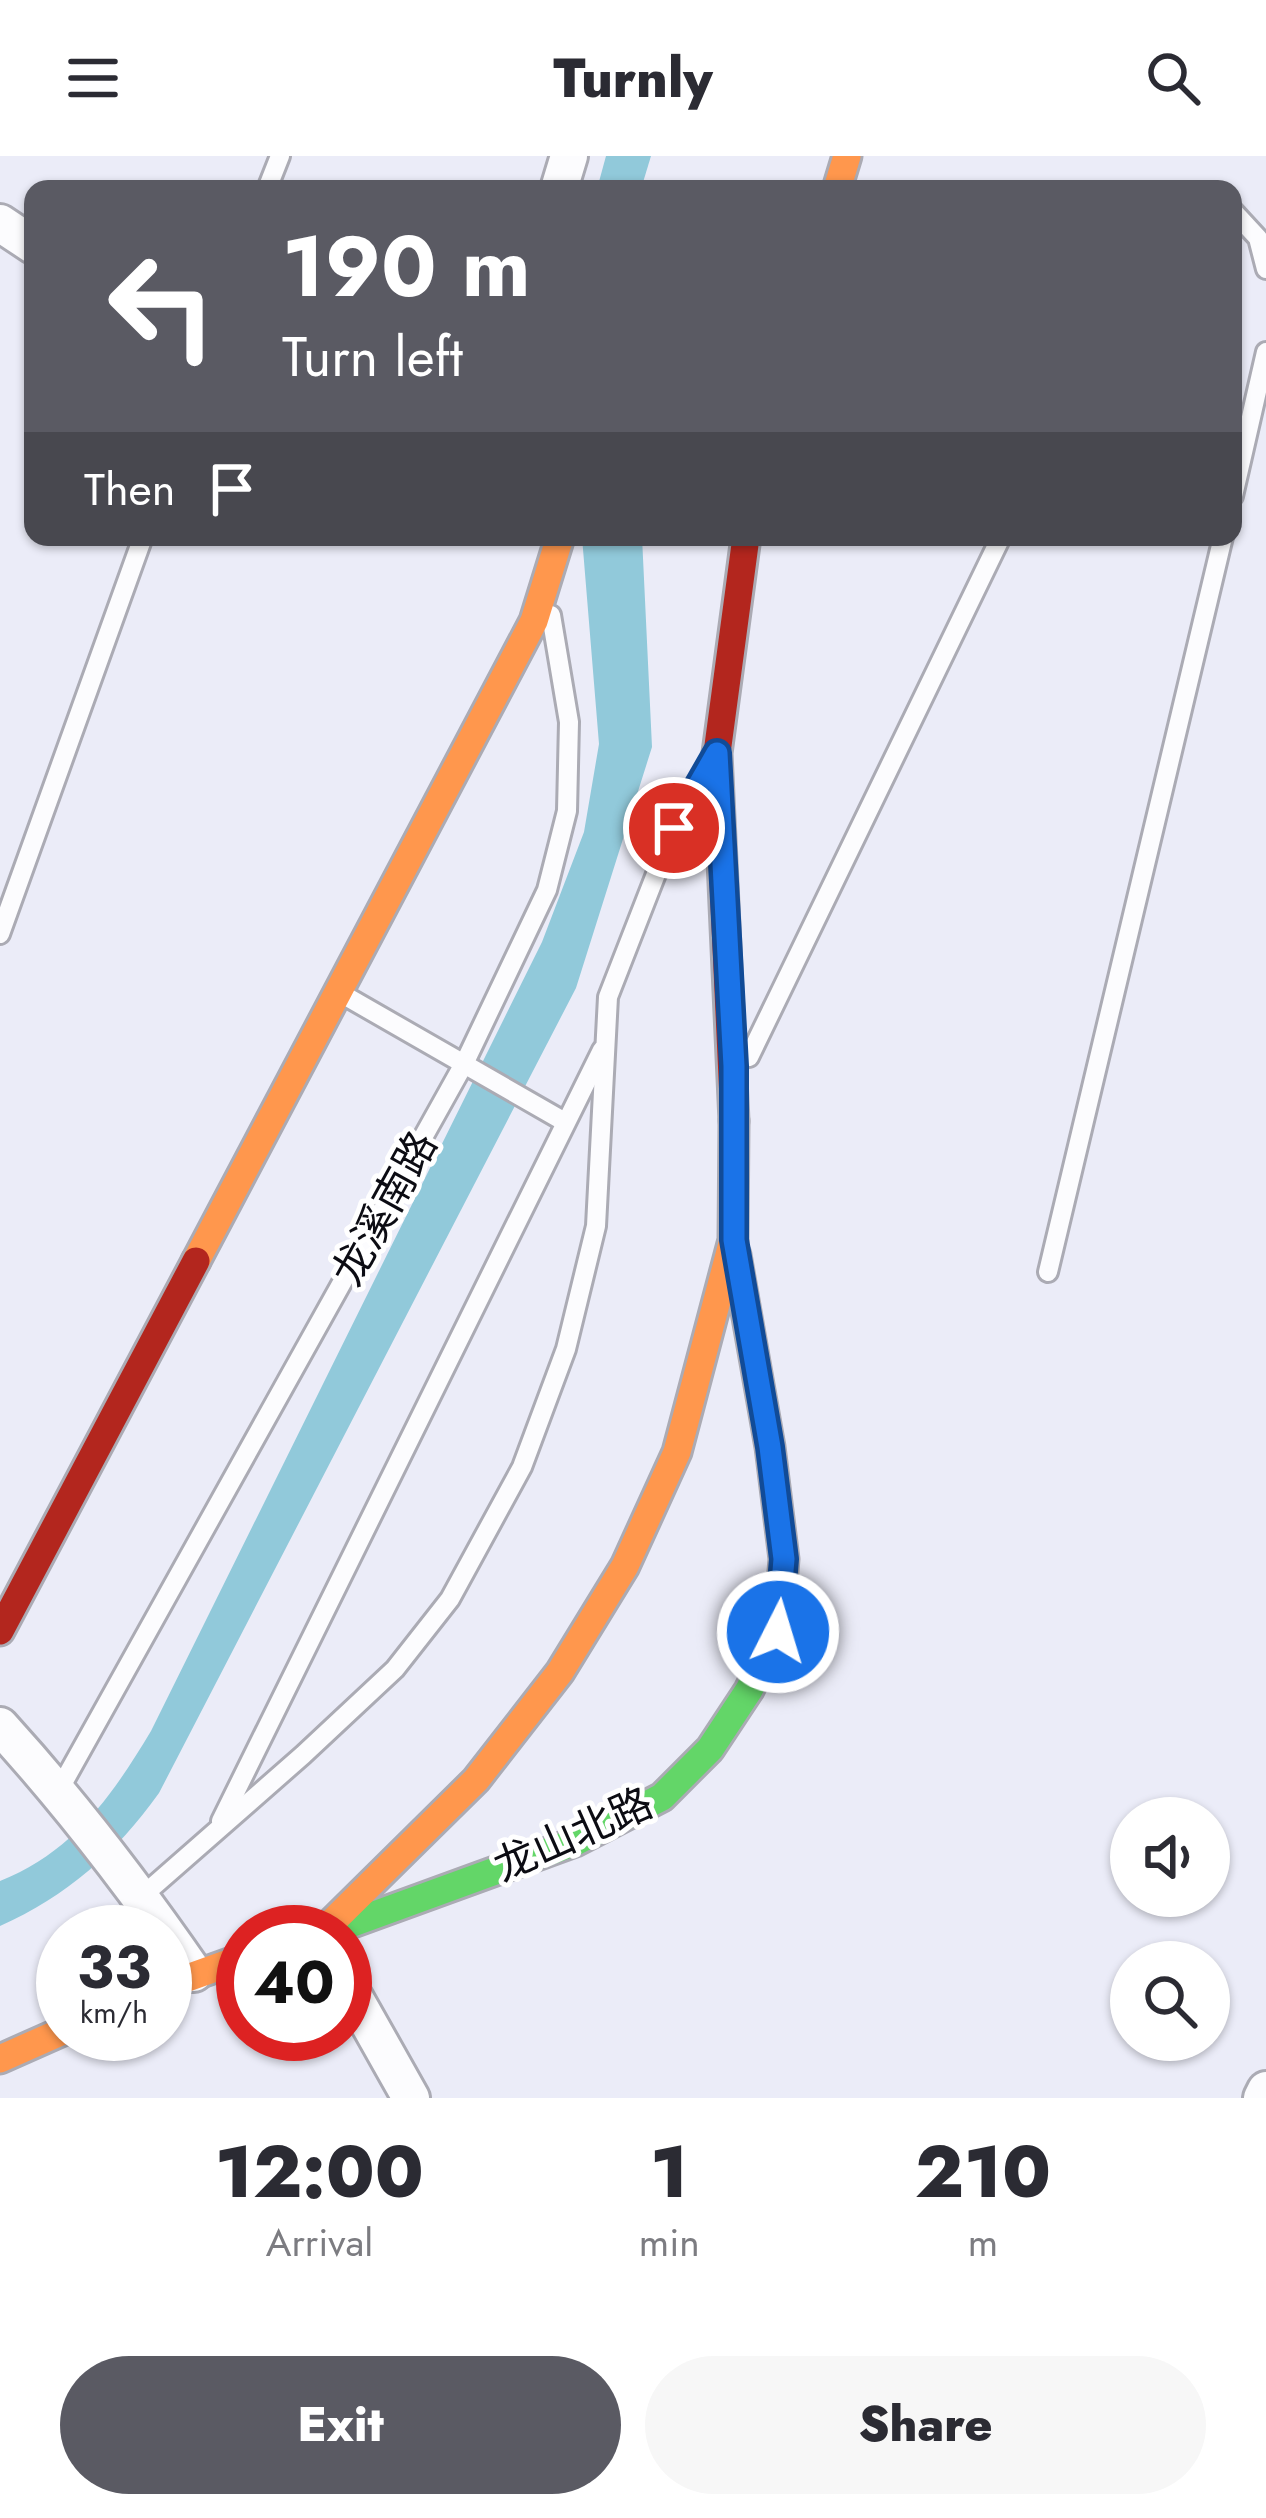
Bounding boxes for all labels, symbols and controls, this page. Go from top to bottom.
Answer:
text: Turnly [553,39,713,117]
icon: menu [60,45,126,111]
icon: search [1140,45,1206,111]
text: 190 m [282,206,531,328]
icon: left [84,228,240,384]
text: Turn left [282,318,463,396]
icon: arrive [199,456,265,522]
text: Then [84,457,175,522]
pin [623,777,725,879]
icon: arrive [641,795,707,861]
street label: 龙溪南路 [317,1120,452,1297]
position arrow [715,1569,841,1695]
street label: 龙山北路 [484,1772,662,1896]
map controls [1110,1797,1230,2061]
button: sound [1110,1797,1230,1917]
speed limit sign: 40 [216,1905,372,2061]
text: 33 [77,1924,151,2011]
button: search [1110,1941,1230,2061]
text: km/h [80,1991,148,2034]
text: 12:00 [215,2120,424,2224]
text: 1 [650,2120,688,2224]
text: 210 [915,2120,1051,2224]
text: Arrival [266,2214,373,2271]
text: min [639,2214,700,2271]
text: m [968,2214,998,2271]
button: Exit [60,2356,621,2494]
button: Share [645,2356,1206,2494]

